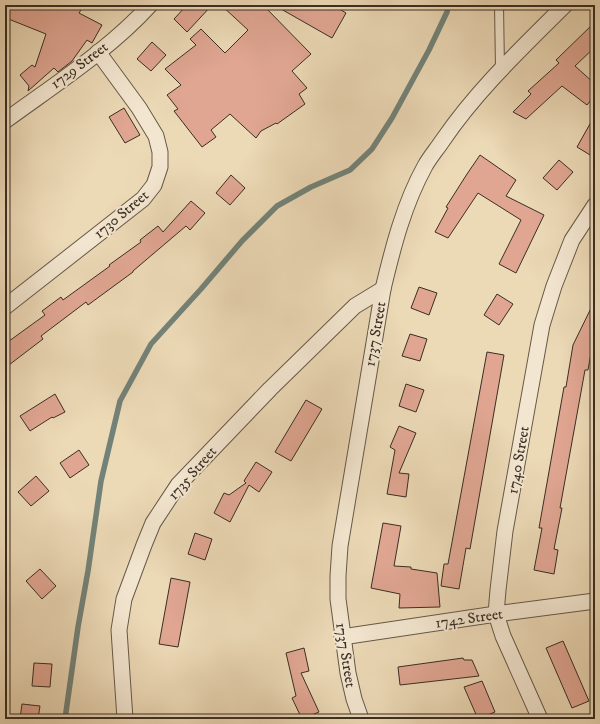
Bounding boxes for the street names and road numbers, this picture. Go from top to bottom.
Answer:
street label: 1729 Street [47,38,112,93]
street label: 1730 Street [90,186,153,243]
street label: 1737 Street [360,300,391,368]
street label: 1740 Street [503,424,534,495]
street label: 1735 Street [164,442,221,504]
street label: 1742 Street [434,604,504,633]
street label: 1737 Street [331,621,360,689]

